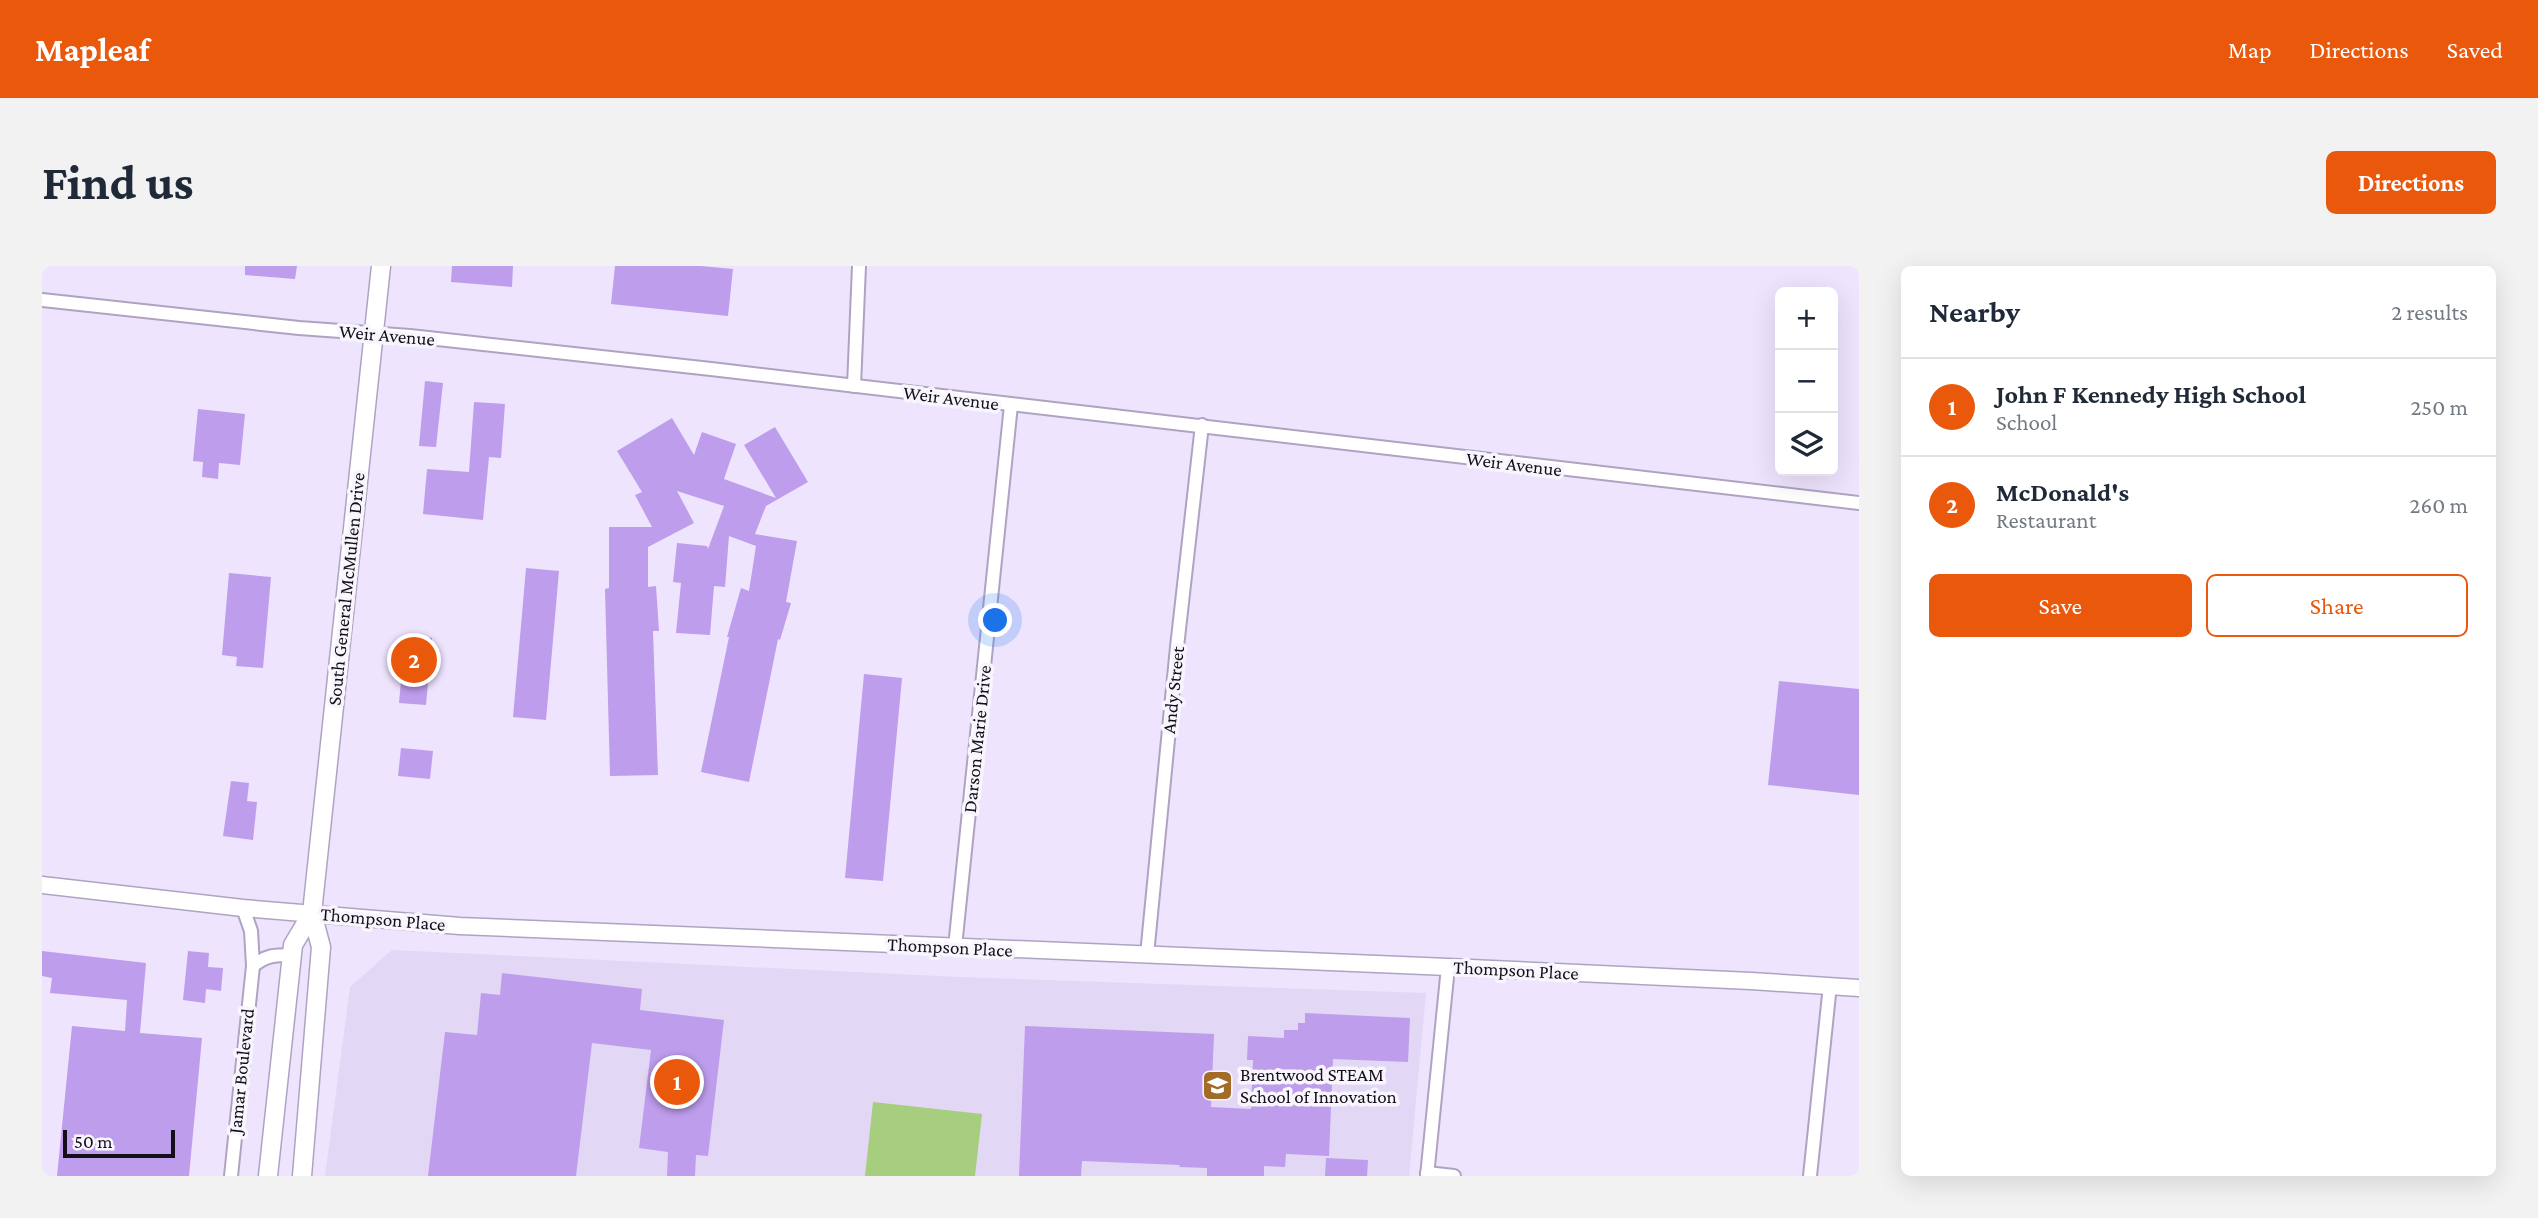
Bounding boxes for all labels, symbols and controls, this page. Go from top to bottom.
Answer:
text: Mapleaf [35,31,150,68]
text: Map [2228,36,2272,63]
text: Directions [2310,36,2409,63]
text: Saved [2447,36,2503,63]
button: Directions [2326,151,2496,214]
text: Find us [42,155,194,210]
map controls [1775,287,1838,476]
button: + [1775,287,1838,350]
text: Nearby [1929,295,2020,328]
text: 2 results [2391,299,2468,325]
street label: Weir Avenue [338,320,436,350]
button: − [1775,350,1838,413]
text: John F Kennedy High School [1996,380,2306,409]
street label: Weir Avenue [902,382,1000,414]
text: 1 [1948,394,1956,420]
text: 250 m [2410,394,2468,420]
text: School [1996,409,2057,435]
button: layers [1775,413,1838,476]
street label: Weir Avenue [1465,448,1563,480]
street label: South General McMullen Drive [323,472,369,706]
text: McDonald's [1996,478,2129,507]
text: 2 [1946,492,1958,518]
text: 260 m [2410,492,2468,518]
text: Restaurant [1996,507,2096,533]
button: Save [1929,574,2192,637]
button: Share [2206,574,2468,637]
your location [978,603,1012,637]
pin: 2 [391,634,437,686]
street label: Andy Street [1158,645,1188,735]
street label: Darson Marie Drive [959,664,995,814]
street label: Thompson Place [320,903,446,935]
street label: Thompson Place [887,933,1013,961]
street label: Thompson Place [1453,956,1579,984]
street label: Jamar Boulevard [224,1007,258,1137]
pin: 1 [654,1056,700,1108]
place label: Brentwood STEAM School of Innovation [1240,1064,1397,1107]
school or university icon: Brentwood STEAM School of Innovation [1200,1068,1234,1102]
scale bar [63,1127,175,1159]
text: 50 m [74,1131,113,1152]

